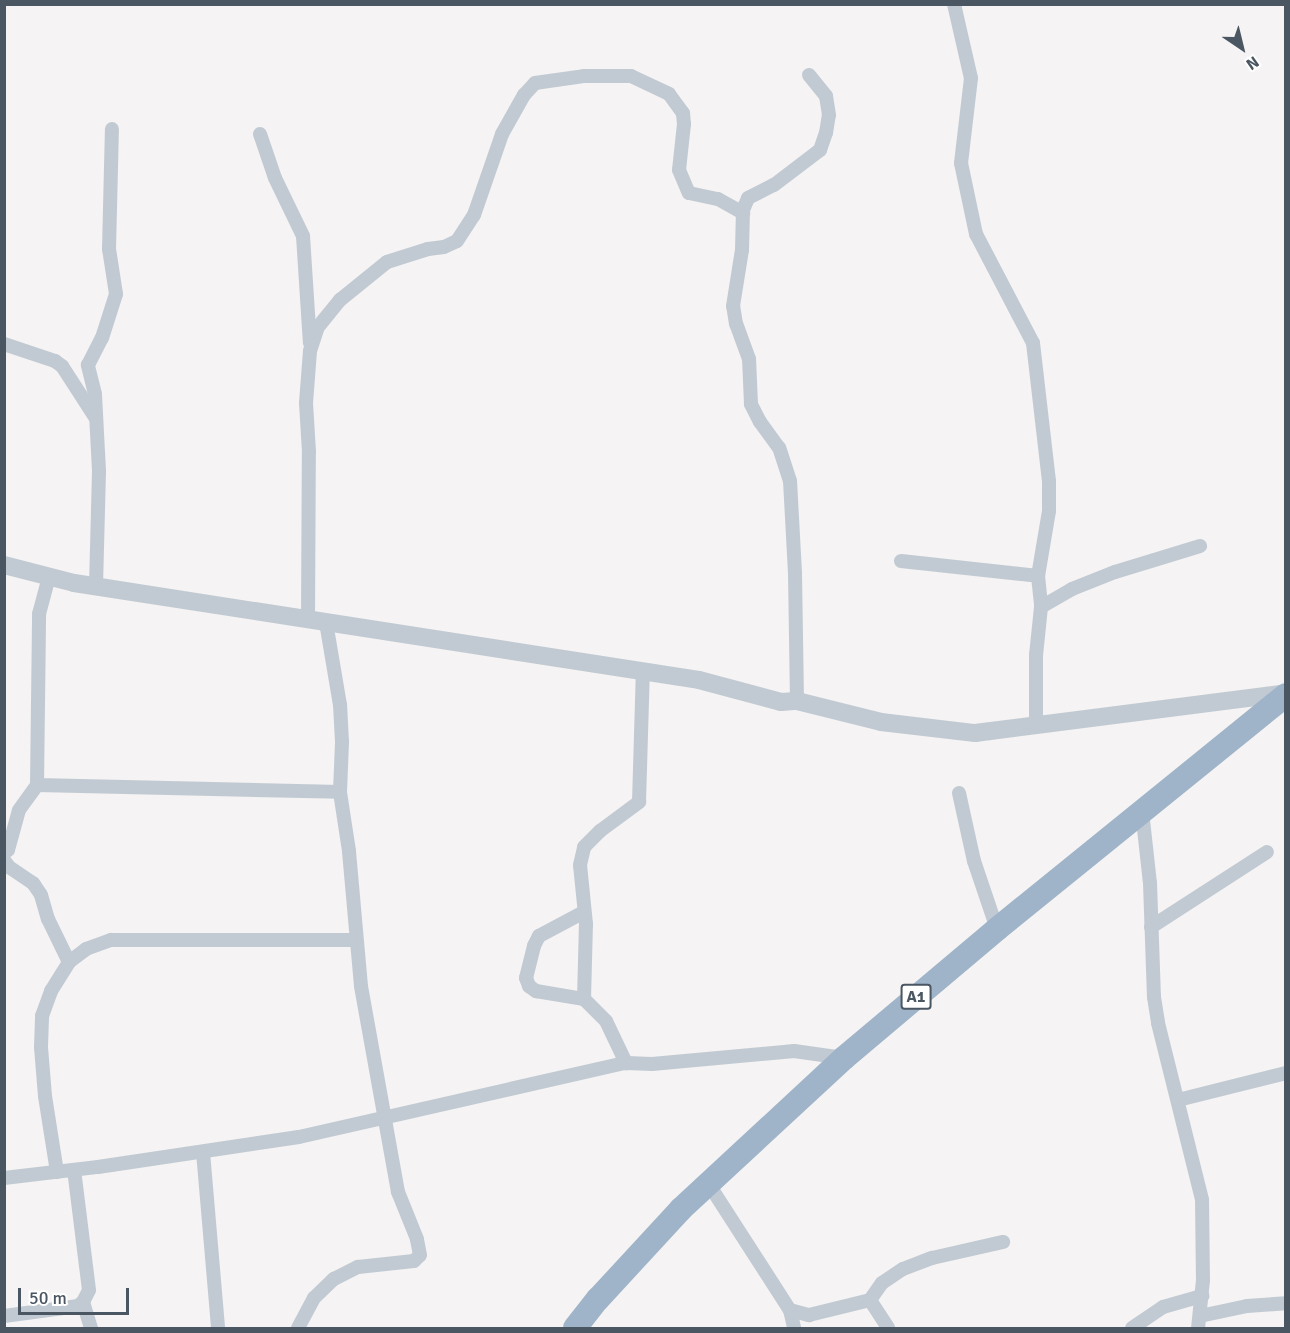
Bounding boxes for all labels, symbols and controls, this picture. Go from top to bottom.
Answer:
north arrow [1212,18,1272,78]
text: N [1242,51,1263,74]
road number: A1 [900,984,932,1010]
scale bar [21,1276,132,1314]
text: 50 m [29,1287,67,1309]

